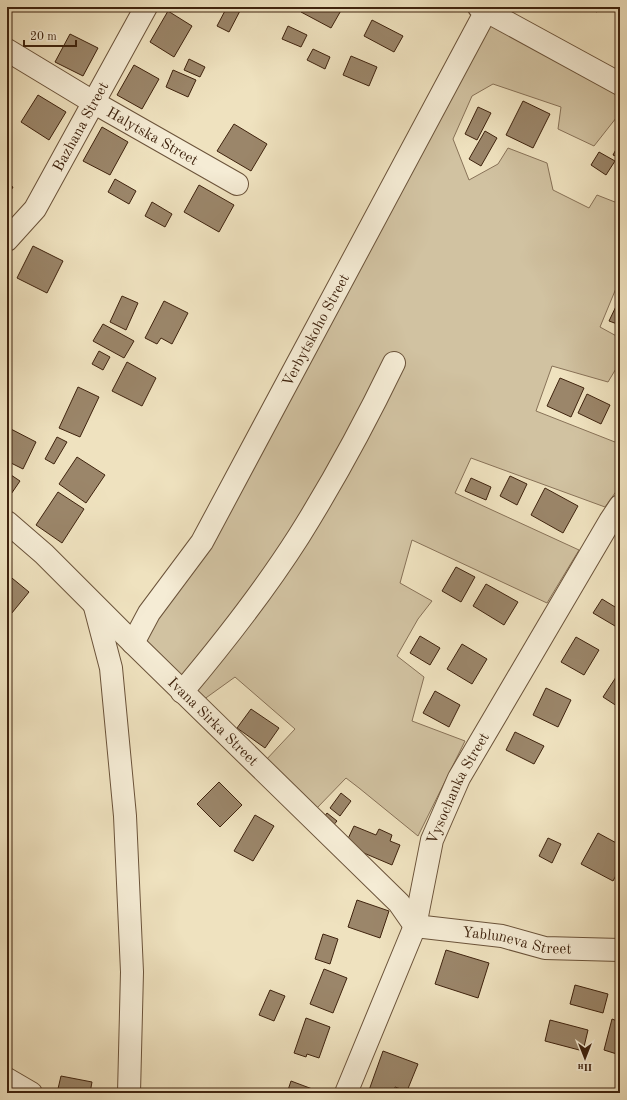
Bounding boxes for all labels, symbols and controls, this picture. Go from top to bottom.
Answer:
scale bar [24,22,76,48]
text: 20 m [30,31,57,43]
street label: Bazhana Street [51,80,112,174]
street label: Halytska Street [104,105,200,169]
street label: Verbytskoho Street [280,272,353,390]
street label: Ivana Sirka Street [164,675,260,770]
street label: Vysochanka Street [425,731,493,847]
street label: Yabluneva Street [461,925,572,958]
north arrow [565,1038,605,1078]
text: Пн [577,1061,593,1072]

